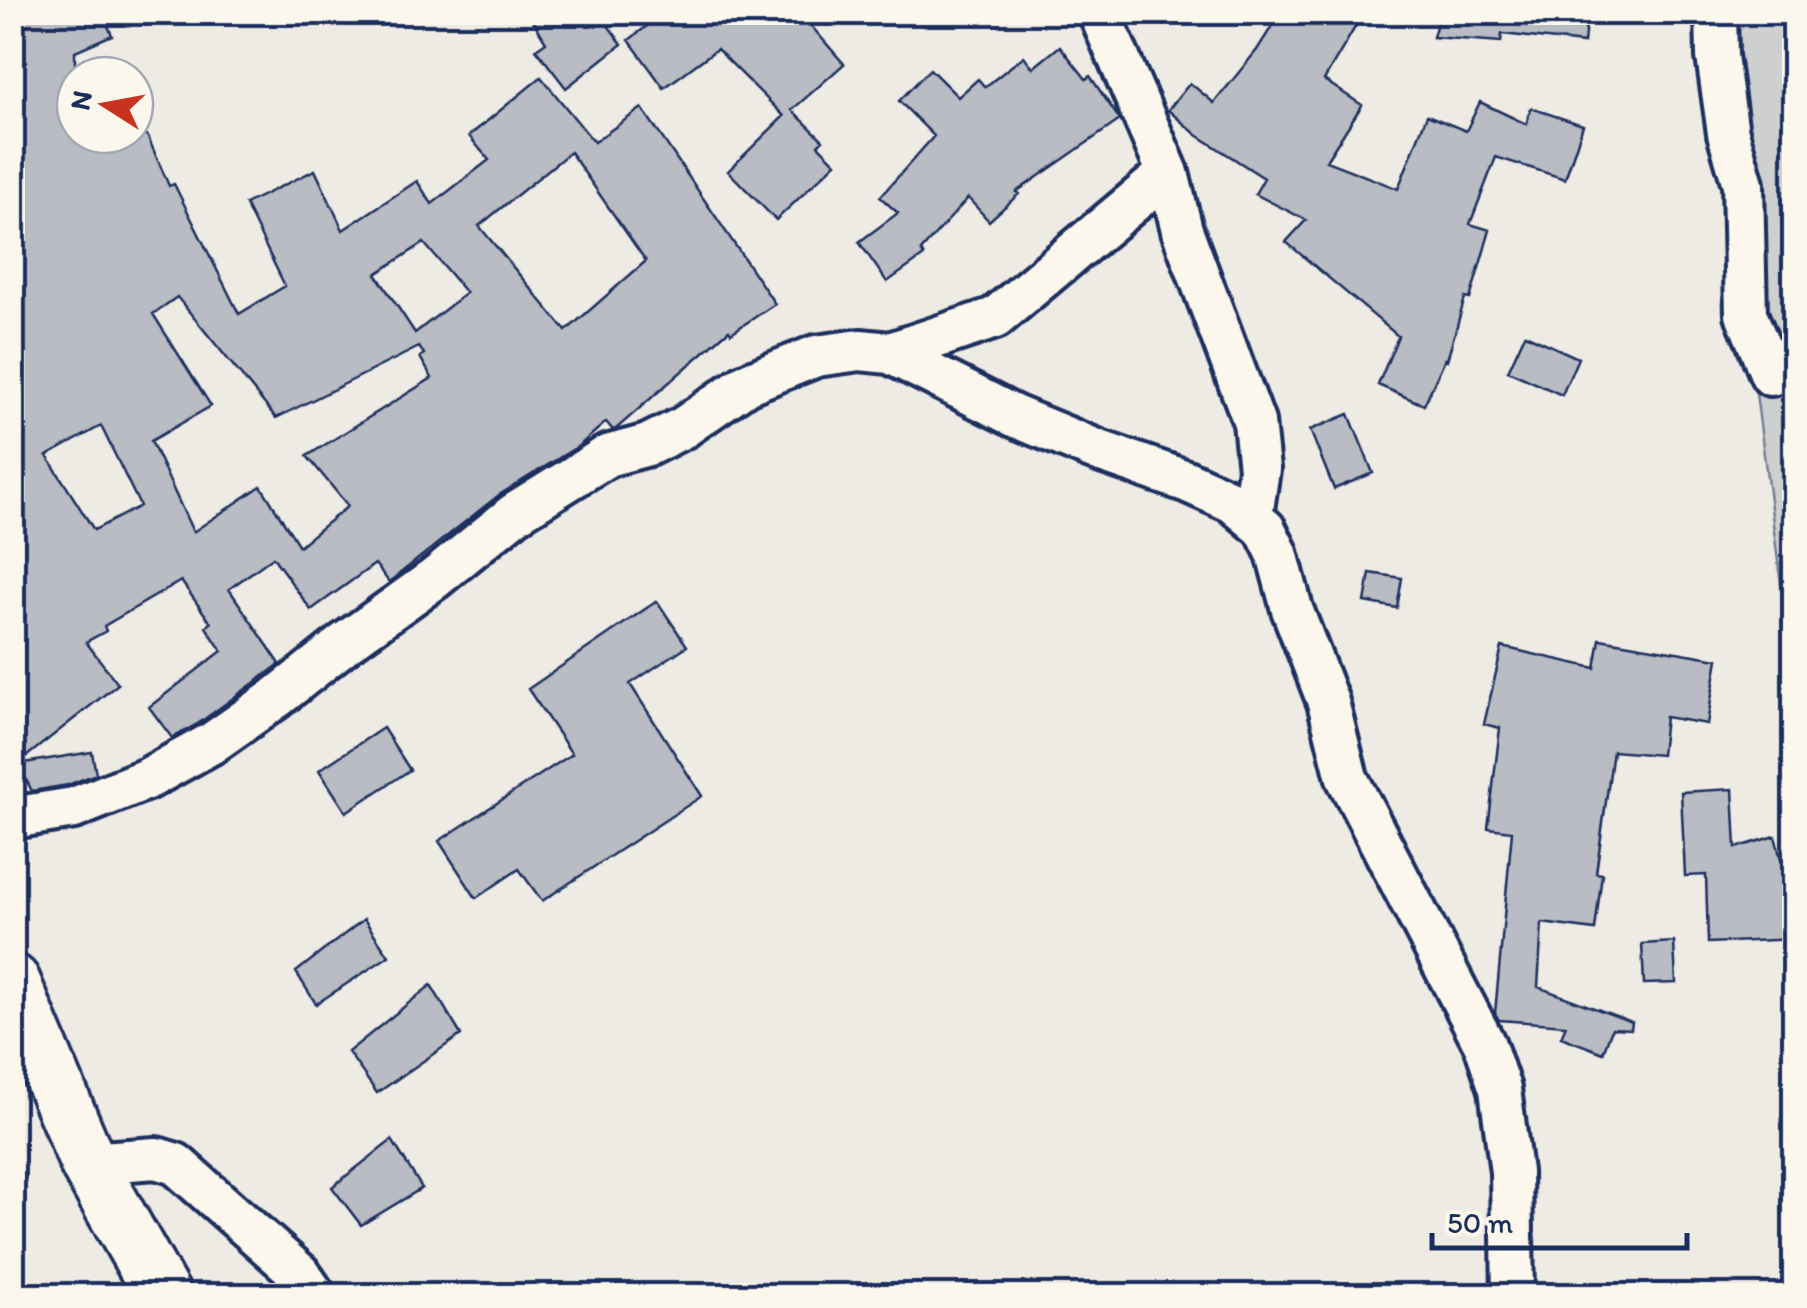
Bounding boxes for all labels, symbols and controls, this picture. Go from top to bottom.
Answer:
north arrow [55,55,155,155]
text: N [62,88,99,113]
scale bar [1432,1188,1687,1250]
text: 50 m [1447,1204,1513,1241]

